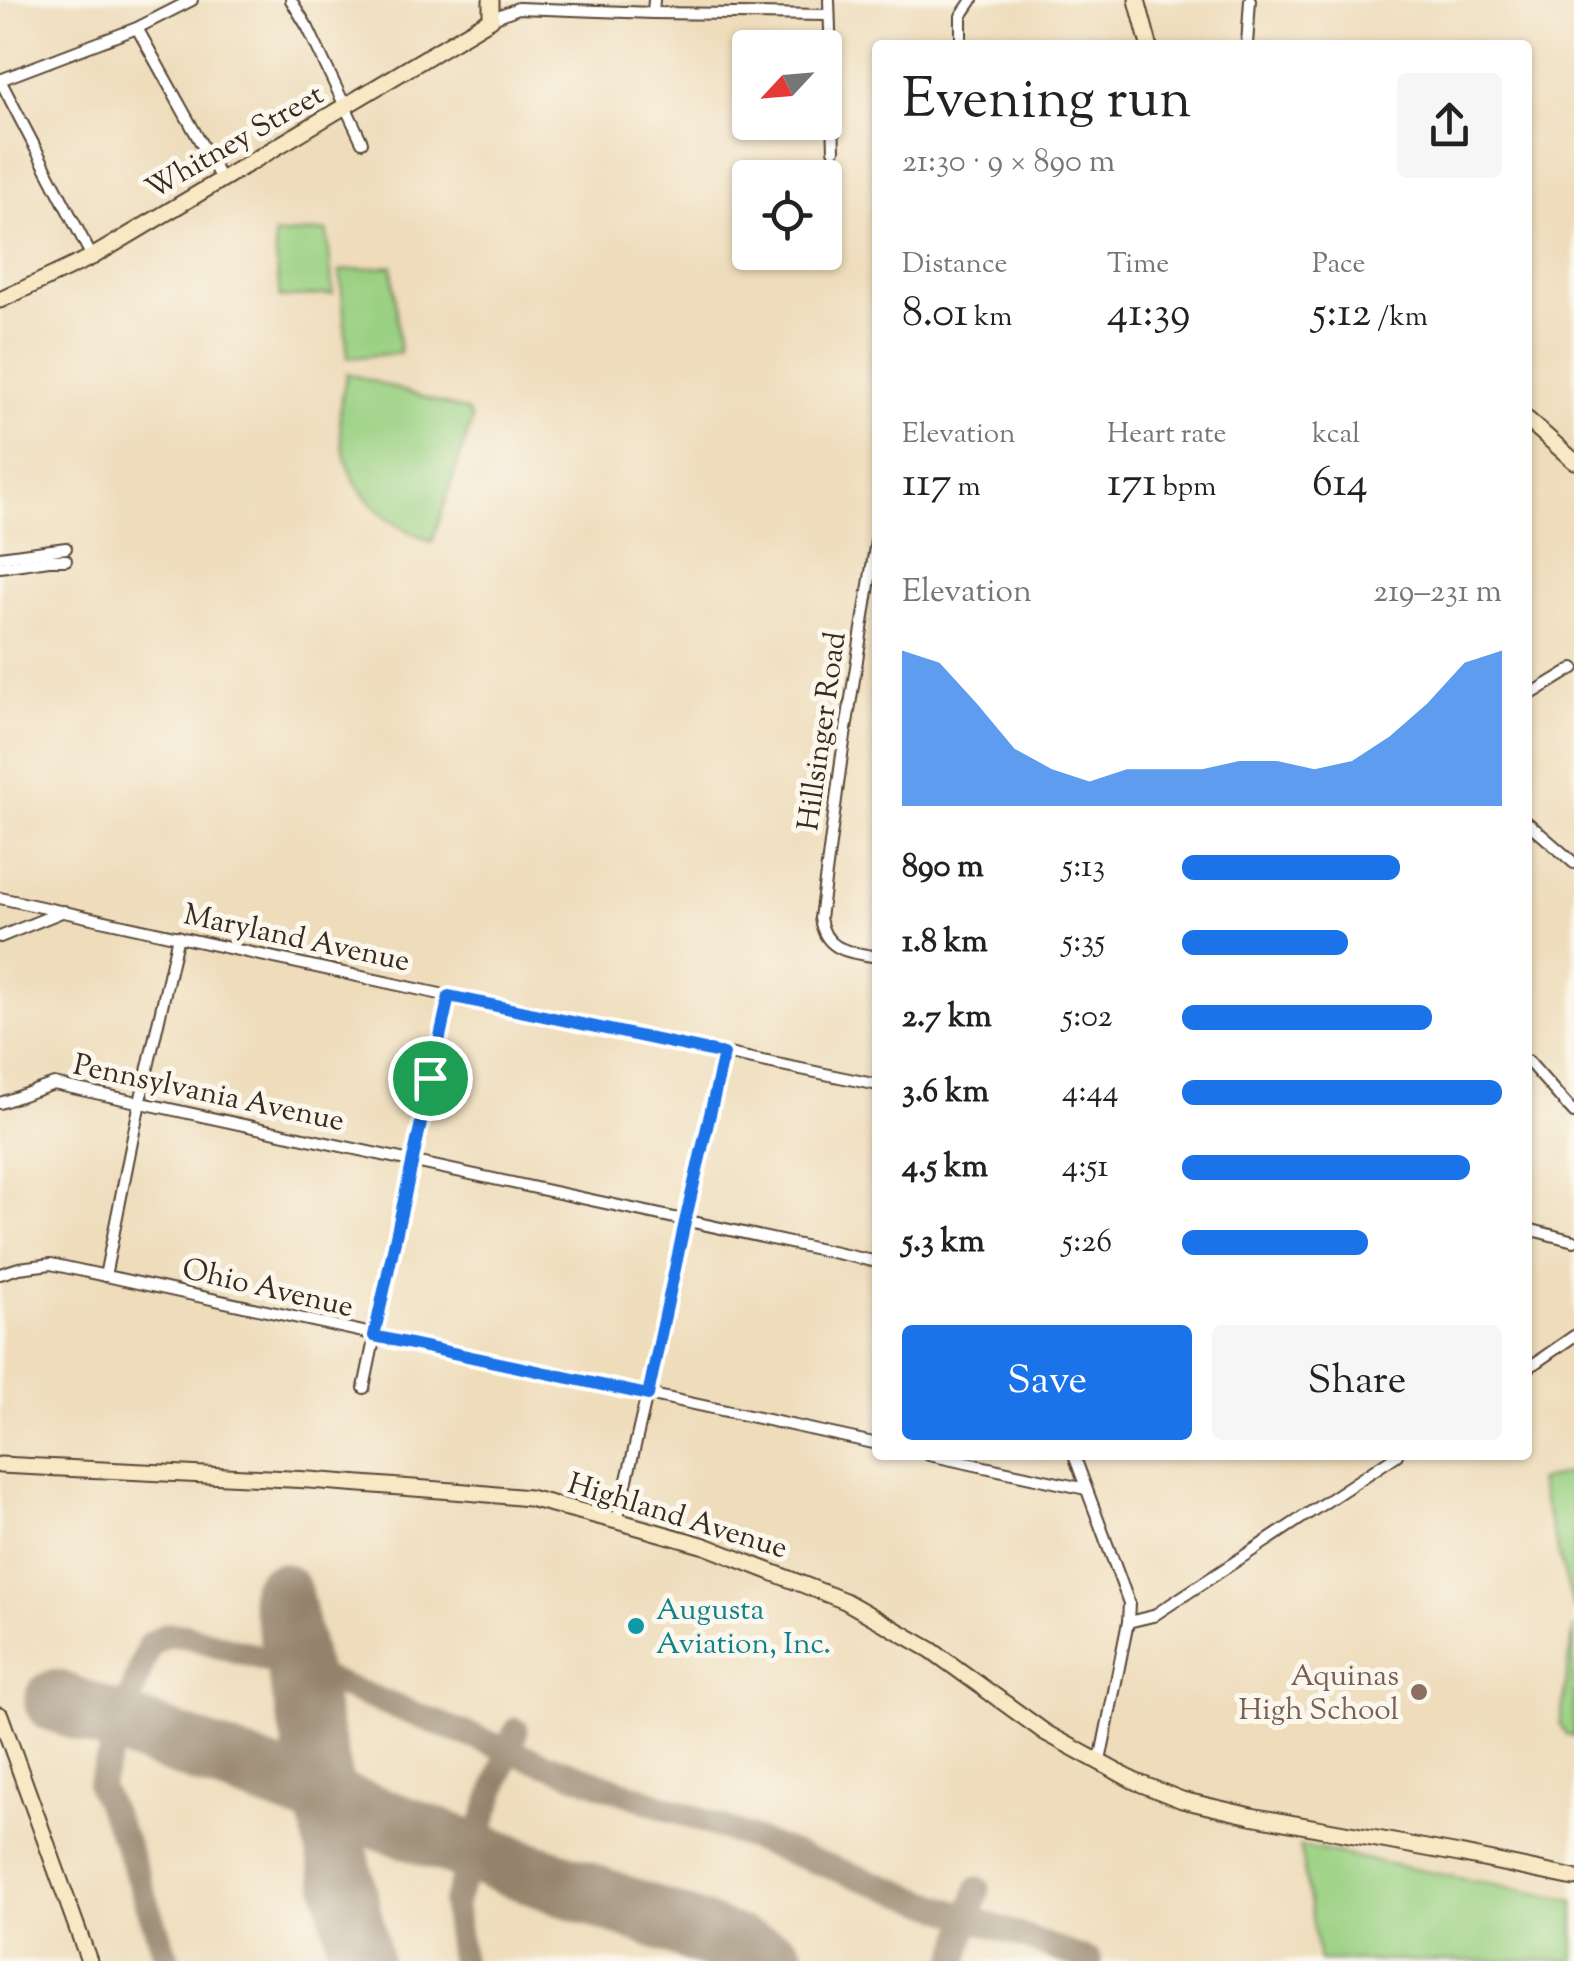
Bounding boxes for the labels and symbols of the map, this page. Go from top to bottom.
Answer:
north arrow [732,30,842,140]
street label: Whitney Street [138,75,332,212]
street label: Hillsinger Road [788,629,859,834]
street label: Maryland Avenue [179,894,414,984]
pin [388,1036,473,1121]
street label: Pennsylvania Avenue [69,1045,348,1144]
street label: Ohio Avenue [178,1249,357,1330]
street label: Highland Avenue [562,1464,792,1571]
place label: Augusta Aviation, Inc. [656,1590,831,1667]
marker: Augusta Aviation, Inc. [625,1615,647,1637]
place label: Aquinas High School [1239,1656,1399,1733]
marker: Aquinas High School [1408,1681,1430,1703]

